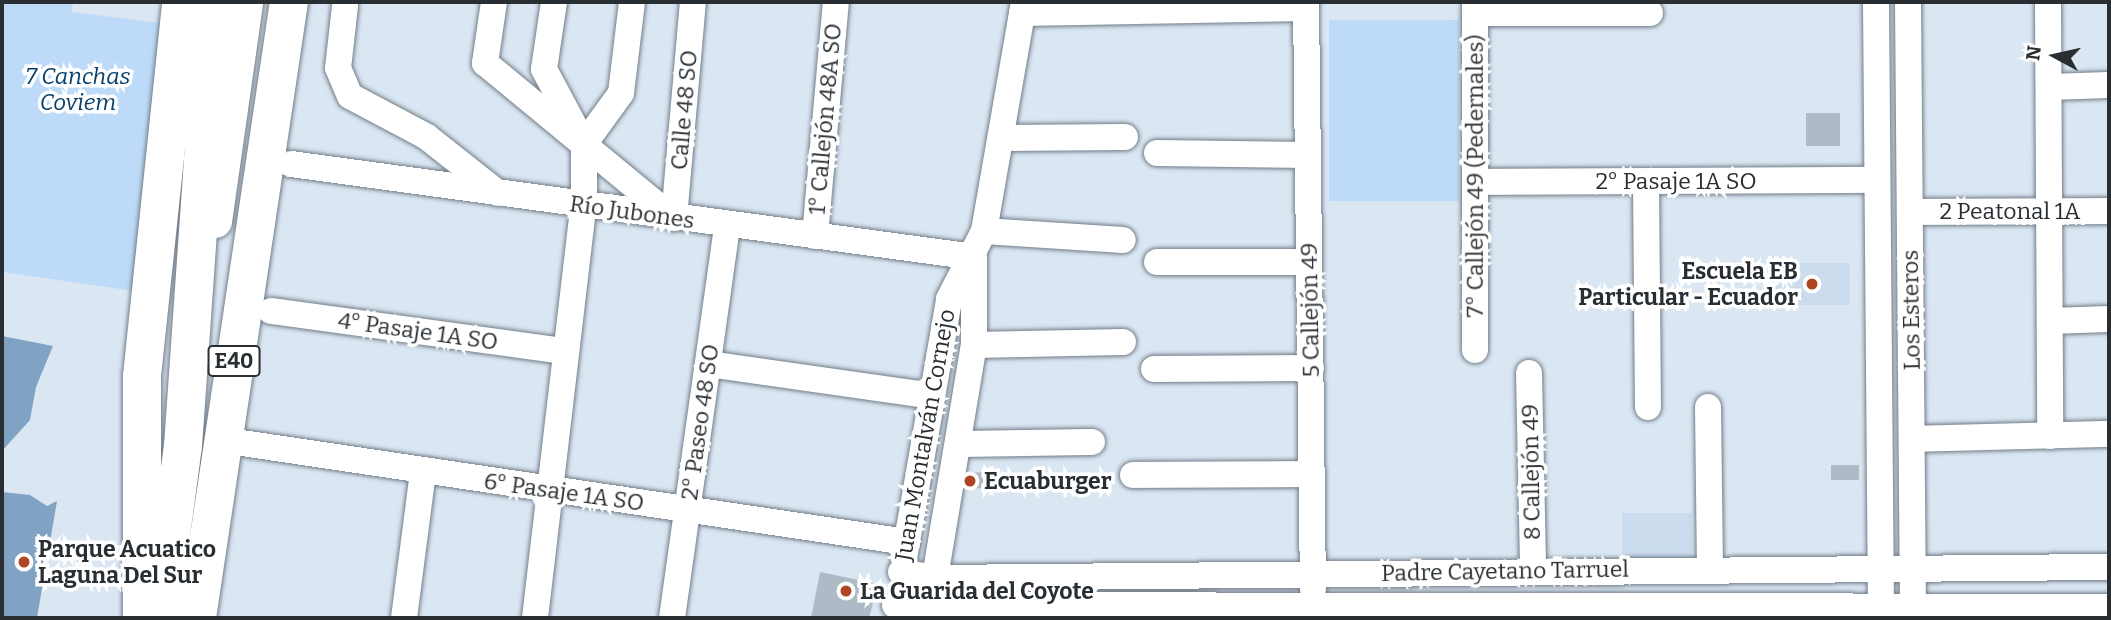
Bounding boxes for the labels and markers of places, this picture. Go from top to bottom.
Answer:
place label: Escuela EB Particular - Ecuador [1578,257,1798,311]
marker: Escuela EB Particular - Ecuador [1804,276,1820,292]
place label: Ecuaburger [984,467,1111,495]
marker: Ecuaburger [962,473,978,489]
place label: Parque Acuatico Laguna Del Sur [38,535,216,589]
marker: Parque Acuatico Laguna Del Sur [16,554,32,570]
place label: La Guarida del Coyote [860,577,1094,605]
marker: La Guarida del Coyote [838,583,854,599]

